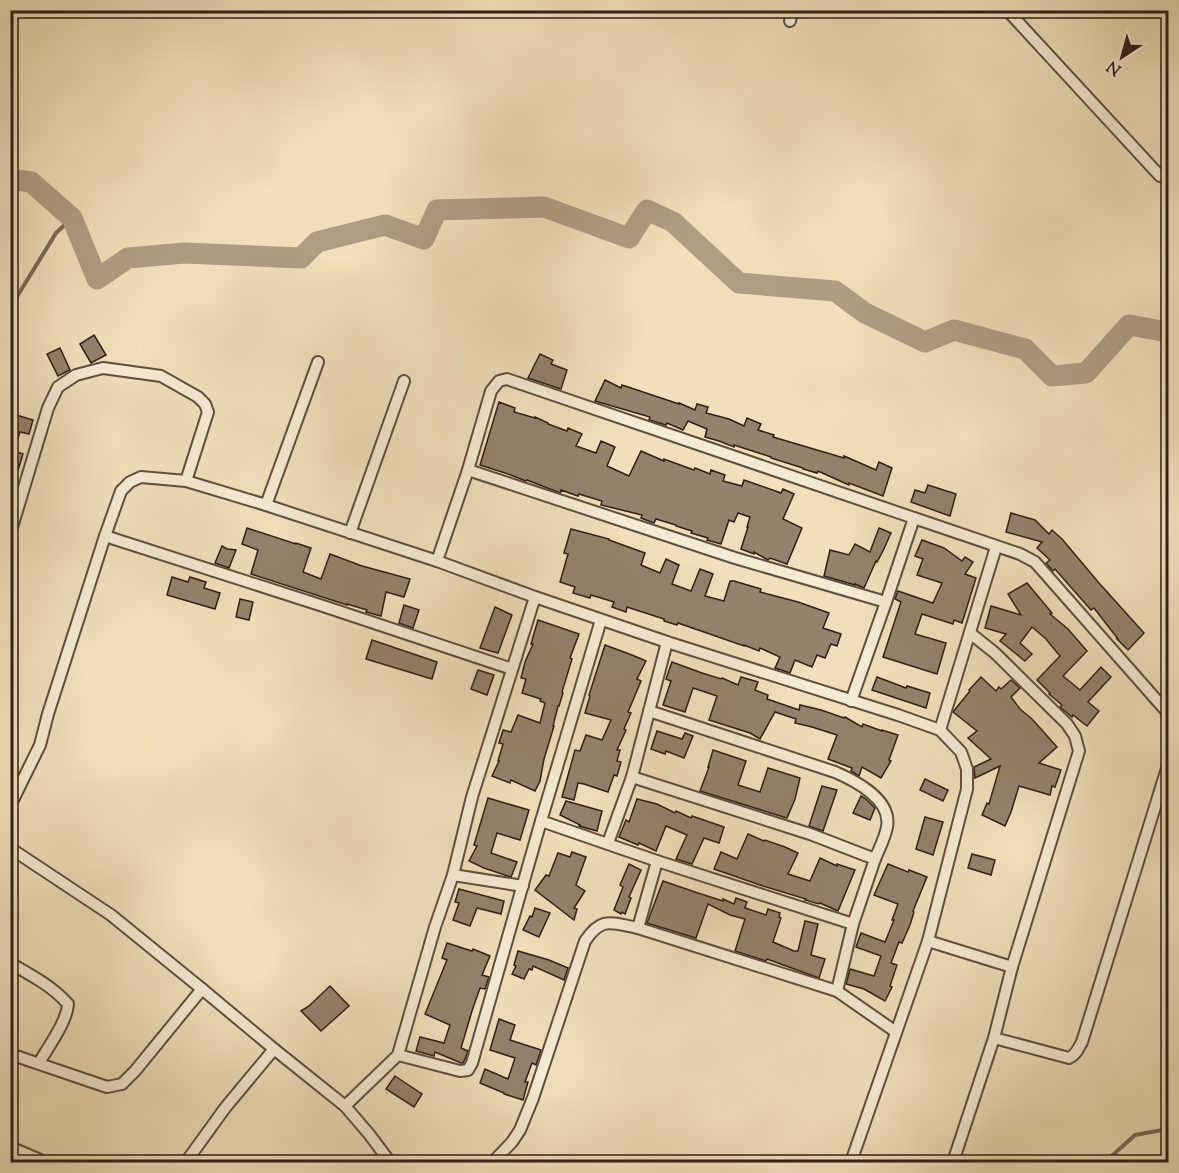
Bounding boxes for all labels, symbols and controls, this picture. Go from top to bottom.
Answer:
north arrow [1092,27,1152,87]
text: N [1103,54,1127,80]

